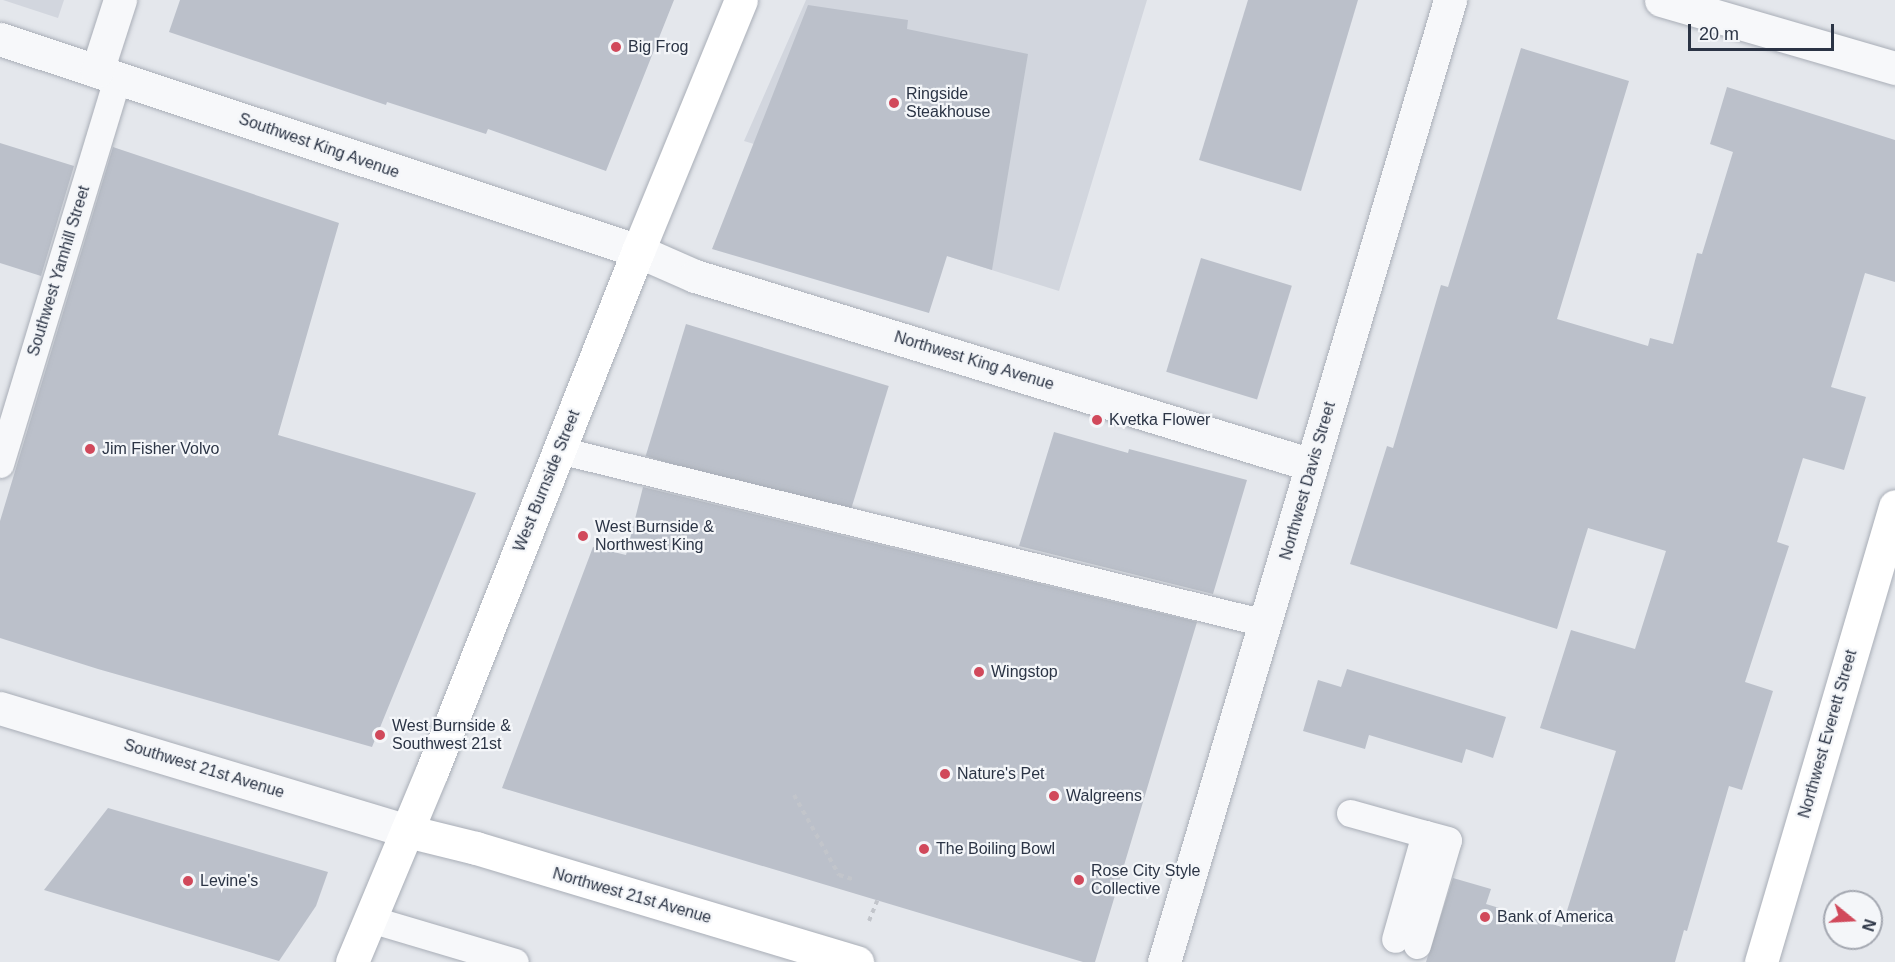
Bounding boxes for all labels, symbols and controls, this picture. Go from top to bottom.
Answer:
scale bar [1691,12,1836,50]
text: 20 m [1699,24,1739,44]
place label: Big Frog [628,37,688,57]
marker: Big Frog [609,40,623,54]
place label: Ringside Steakhouse [906,84,991,122]
marker: Ringside Steakhouse [887,96,901,110]
street label: Southwest King Avenue [236,109,402,183]
street label: Southwest Yamhill Street [24,183,94,359]
street label: Northwest King Avenue [891,327,1057,395]
street label: Northwest Davis Street [1276,400,1340,562]
street label: West Burnside Street [510,407,584,555]
place label: Kvetka Flower [1109,410,1210,430]
marker: Kvetka Flower [1090,413,1104,427]
place label: Jim Fisher Volvo [102,439,219,459]
marker: Jim Fisher Volvo [83,442,97,456]
place label: West Burnside & Northwest King [595,517,714,555]
marker: West Burnside & Northwest King [576,529,590,543]
street label: Northwest Everett Street [1795,648,1861,820]
place label: Wingstop [991,662,1058,682]
marker: Wingstop [972,665,986,679]
place label: West Burnside & Southwest 21st [392,716,511,754]
marker: West Burnside & Southwest 21st [373,728,387,742]
street label: Southwest 21st Avenue [121,735,287,803]
place label: Nature's Pet [957,764,1045,784]
marker: Nature's Pet [938,767,952,781]
place label: Walgreens [1066,786,1142,806]
marker: Walgreens [1047,789,1061,803]
place label: The Boiling Bowl [936,839,1055,859]
marker: The Boiling Bowl [917,842,931,856]
place label: Rose City Style Collective [1091,861,1200,899]
street label: Northwest 21st Avenue [550,864,714,928]
place label: Levine's [200,871,258,891]
marker: Rose City Style Collective [1072,873,1086,887]
marker: Levine's [181,874,195,888]
north arrow [1823,890,1883,950]
place label: Bank of America [1497,907,1614,927]
marker: Bank of America [1478,910,1492,924]
text: N [1859,917,1879,933]

